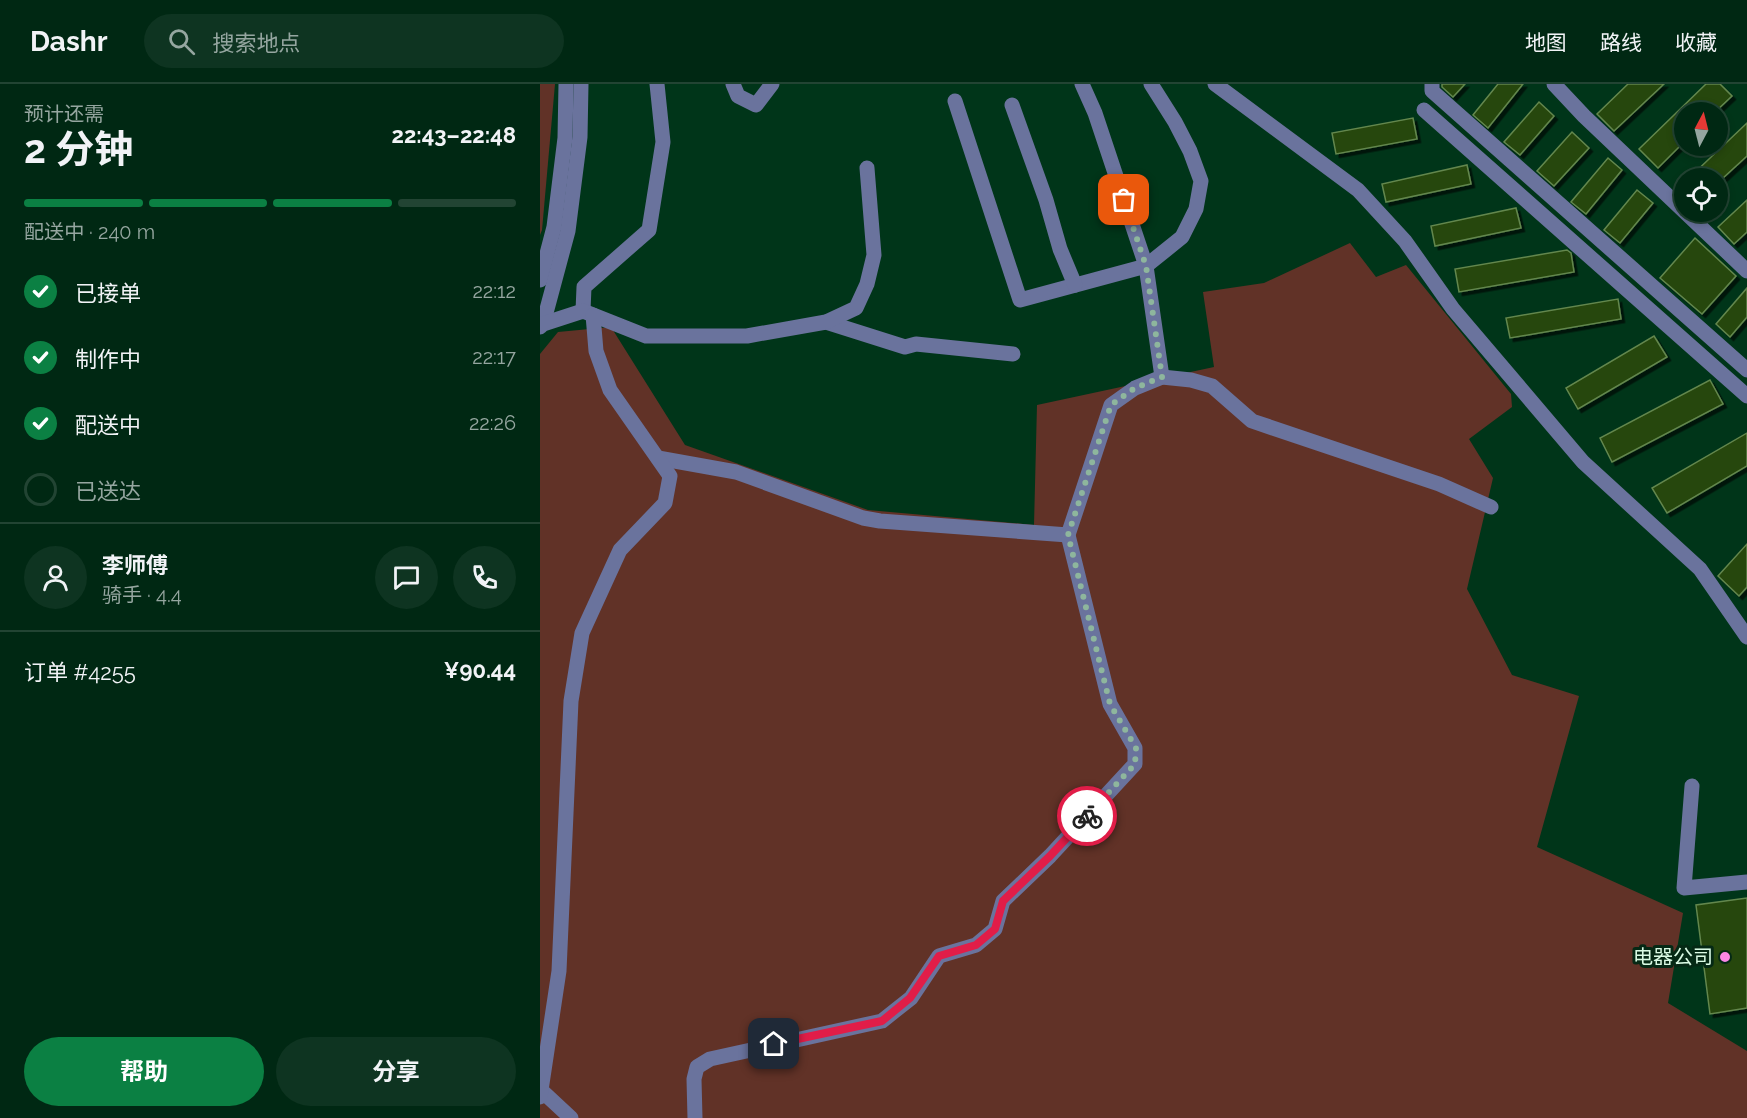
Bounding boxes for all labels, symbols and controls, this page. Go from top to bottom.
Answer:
search box [144,14,564,68]
text: Dashr [30,25,108,58]
icon: search [165,25,198,58]
text: 搜索地点 [213,30,301,56]
text: 地图 [1525,30,1567,55]
text: 路线 [1600,30,1642,55]
text: 收藏 [1675,30,1717,55]
text: 预计还需 [24,102,104,126]
north arrow [1674,102,1728,156]
map controls [1674,102,1728,222]
text: 22:43–22:48 [392,122,516,148]
text: 2 分钟 [24,126,133,172]
button: locate [1674,168,1728,222]
pin [1098,174,1149,225]
icon: bag [1107,183,1140,216]
text: 配送中 · 240 m [24,220,155,244]
icon: check [24,275,57,308]
text: 22:12 [472,279,516,303]
text: 已接单 [75,280,141,306]
icon: check [24,341,57,374]
text: 22:17 [472,345,516,369]
text: 制作中 [75,346,141,372]
icon: check [24,407,57,440]
text: 22:26 [469,411,516,435]
text: 配送中 [75,412,141,438]
text: 已送达 [75,478,141,504]
button: person [24,546,87,609]
button: chat [375,546,438,609]
button: phone [453,546,516,609]
text: 李师傅 [102,552,168,578]
text: 骑手 · 4.4 [102,583,182,607]
text: ¥90.44 [444,657,516,683]
text: 订单 #4255 [24,659,136,685]
courier [1057,786,1117,846]
icon: bike [1071,800,1104,833]
place label: 电器公司 [1633,945,1713,969]
marker: 电器公司 [1718,950,1732,964]
pin [748,1018,799,1069]
icon: home [757,1027,790,1060]
button: 帮助 [24,1037,264,1106]
button: 分享 [276,1037,516,1106]

